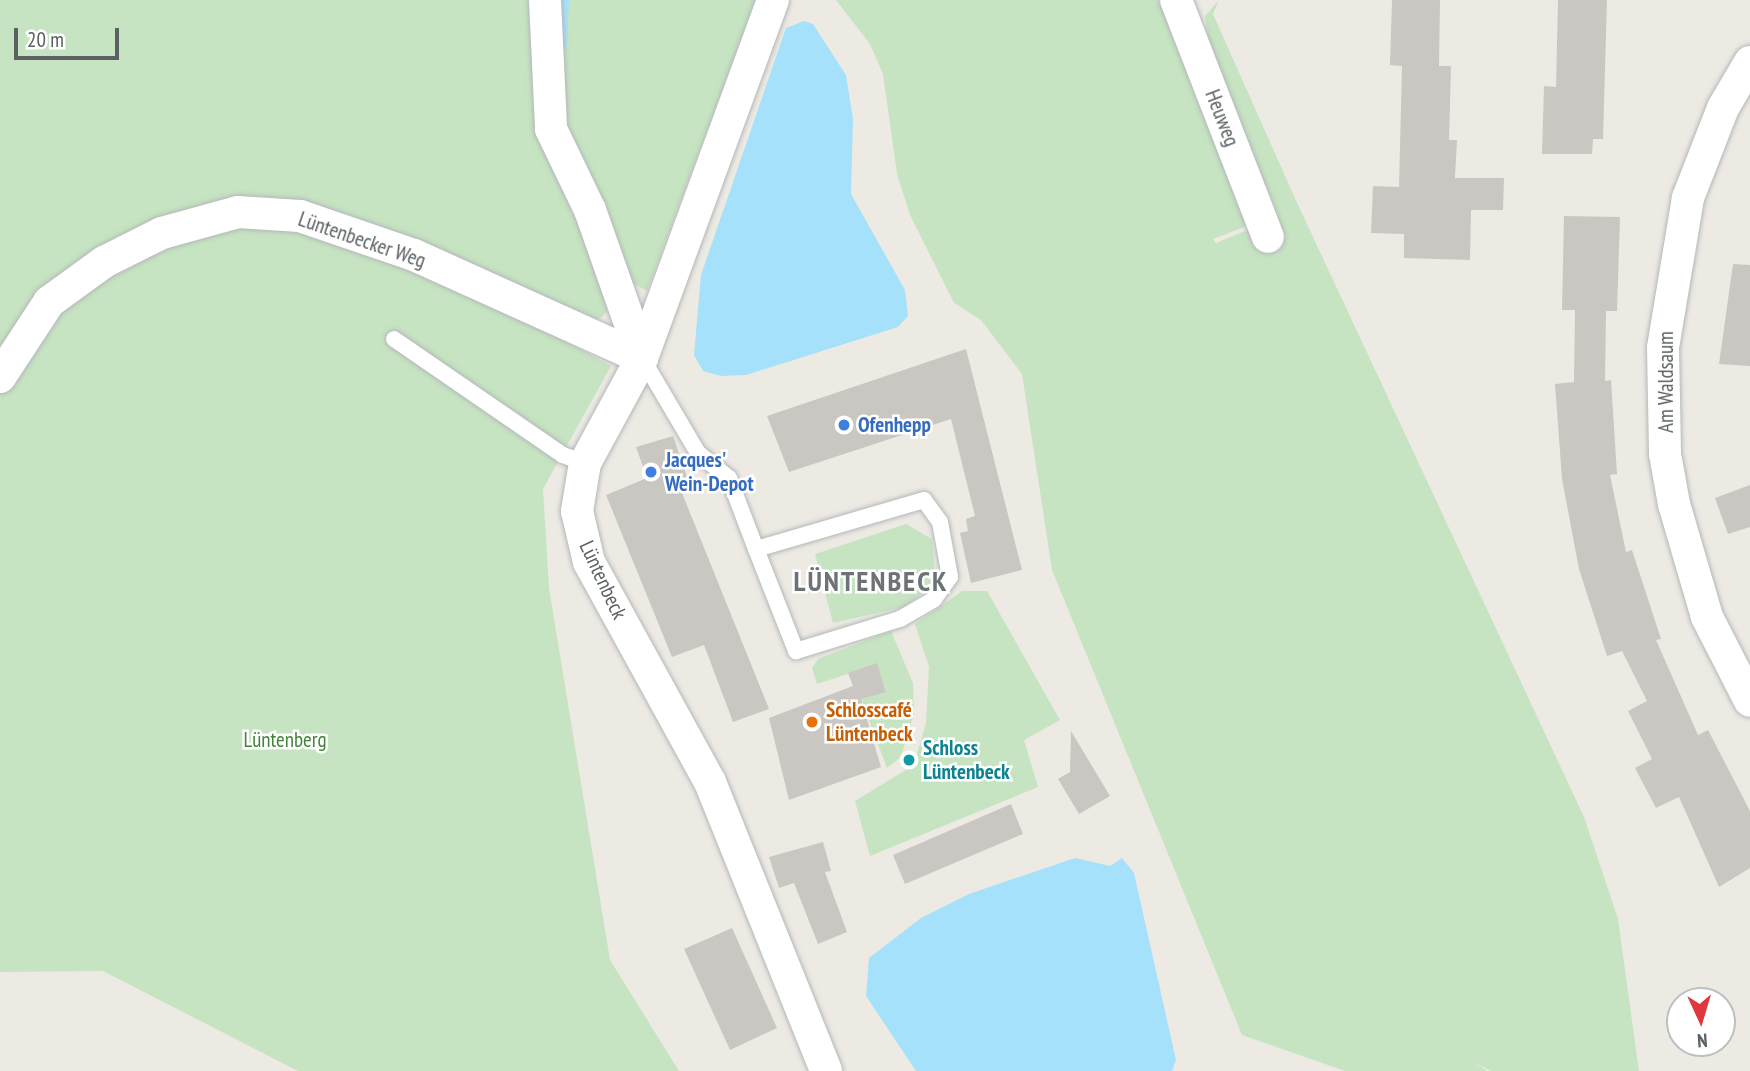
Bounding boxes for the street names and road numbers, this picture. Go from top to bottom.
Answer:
street label: Heuweg [1200,86,1244,150]
street label: Lüntenbecker Weg [295,206,429,274]
street label: Am Waldsaum [1653,331,1679,433]
street label: Lüntenbeck [574,537,632,623]

